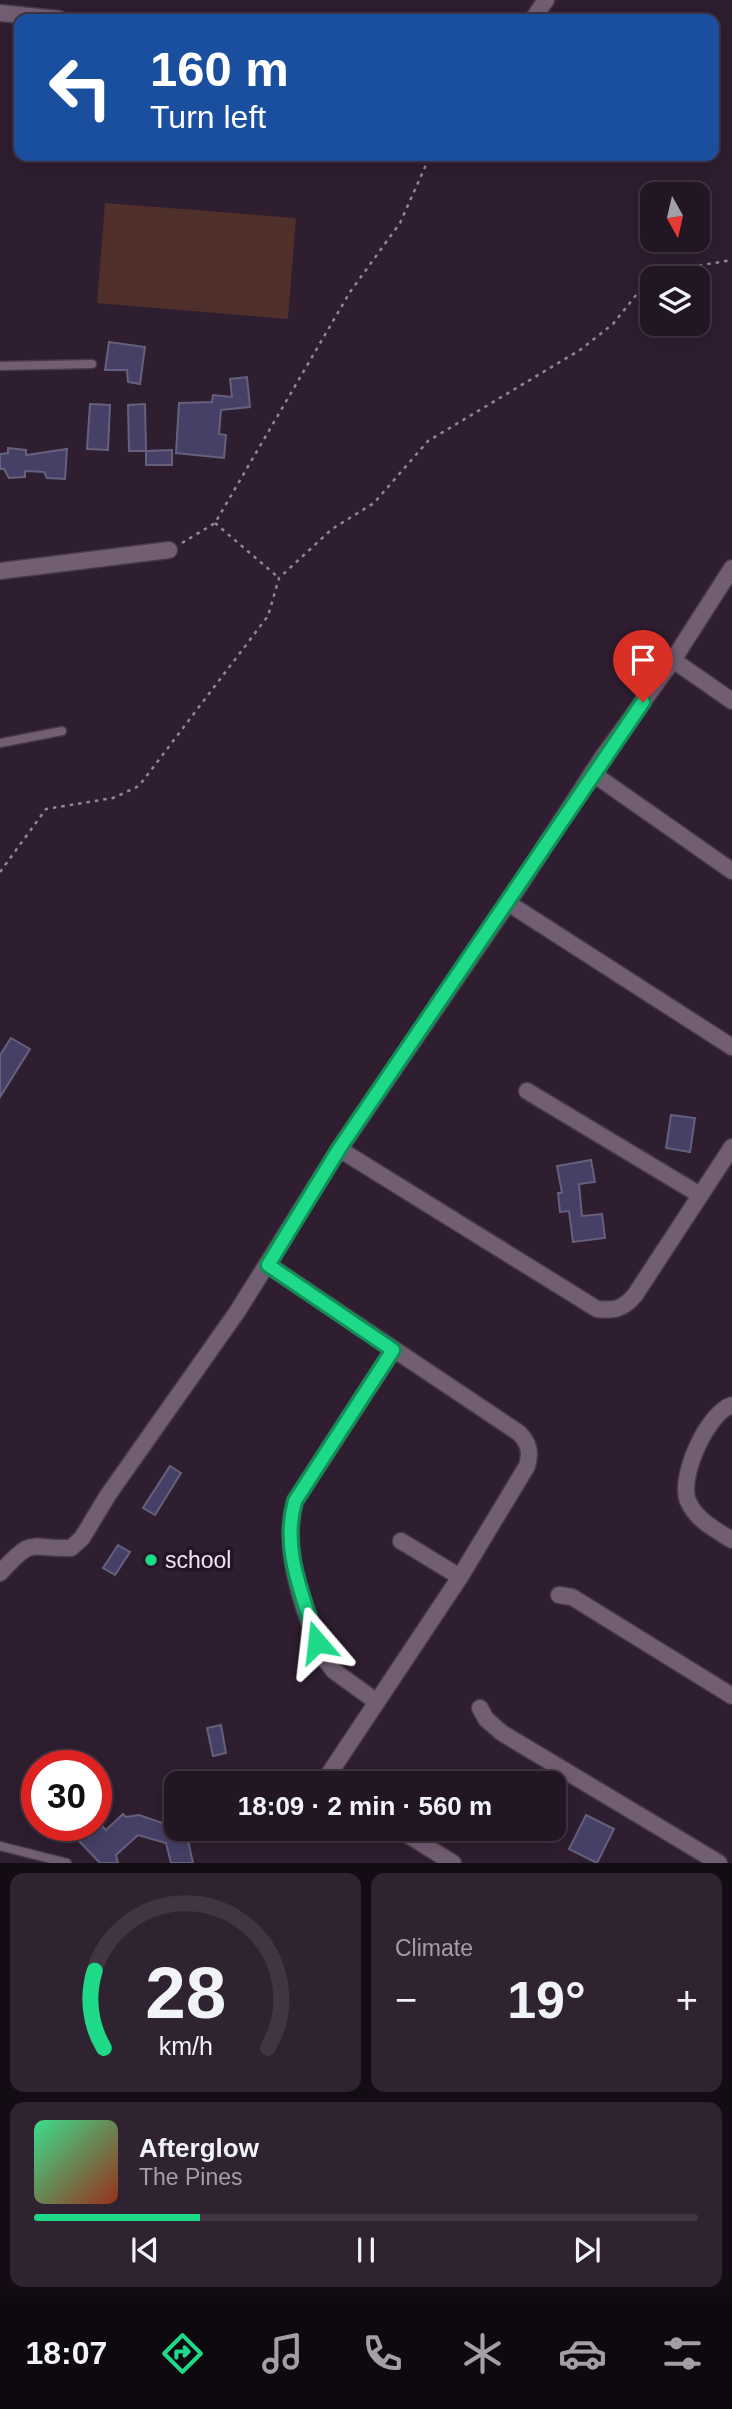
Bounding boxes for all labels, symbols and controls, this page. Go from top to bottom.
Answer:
icon: left [35,42,126,133]
text: 160 m [150,42,289,96]
text: Turn left [150,99,266,135]
north arrow [640,182,710,252]
map controls [640,182,710,336]
button: layers [640,266,710,336]
pin [613,630,673,702]
icon: arrive [624,641,662,679]
place label: school [165,1547,231,1573]
marker: school [143,1552,159,1568]
position arrow [280,1605,354,1679]
speed limit sign: 30 [21,1750,112,1841]
text: 18:09 · 2 min · 560 m [238,1791,492,1821]
text: Climate [395,1935,473,1961]
text: 28 [145,1953,226,2034]
text: 19° [507,1971,586,2029]
text: − [395,1979,417,2021]
text: + [676,1979,698,2021]
text: km/h [158,2032,213,2060]
text: Afterglow [139,2133,259,2163]
text: The Pines [139,2164,243,2190]
icon: previous [126,2231,164,2269]
icon: pause [347,2231,385,2269]
icon: next [568,2231,606,2269]
icon: directions [158,2329,207,2378]
icon: music [258,2329,307,2378]
icon: phone [358,2329,407,2378]
icon: climate [458,2329,507,2378]
icon: car [558,2329,607,2378]
icon: filters [658,2329,707,2378]
text: 18:07 [25,2335,107,2371]

